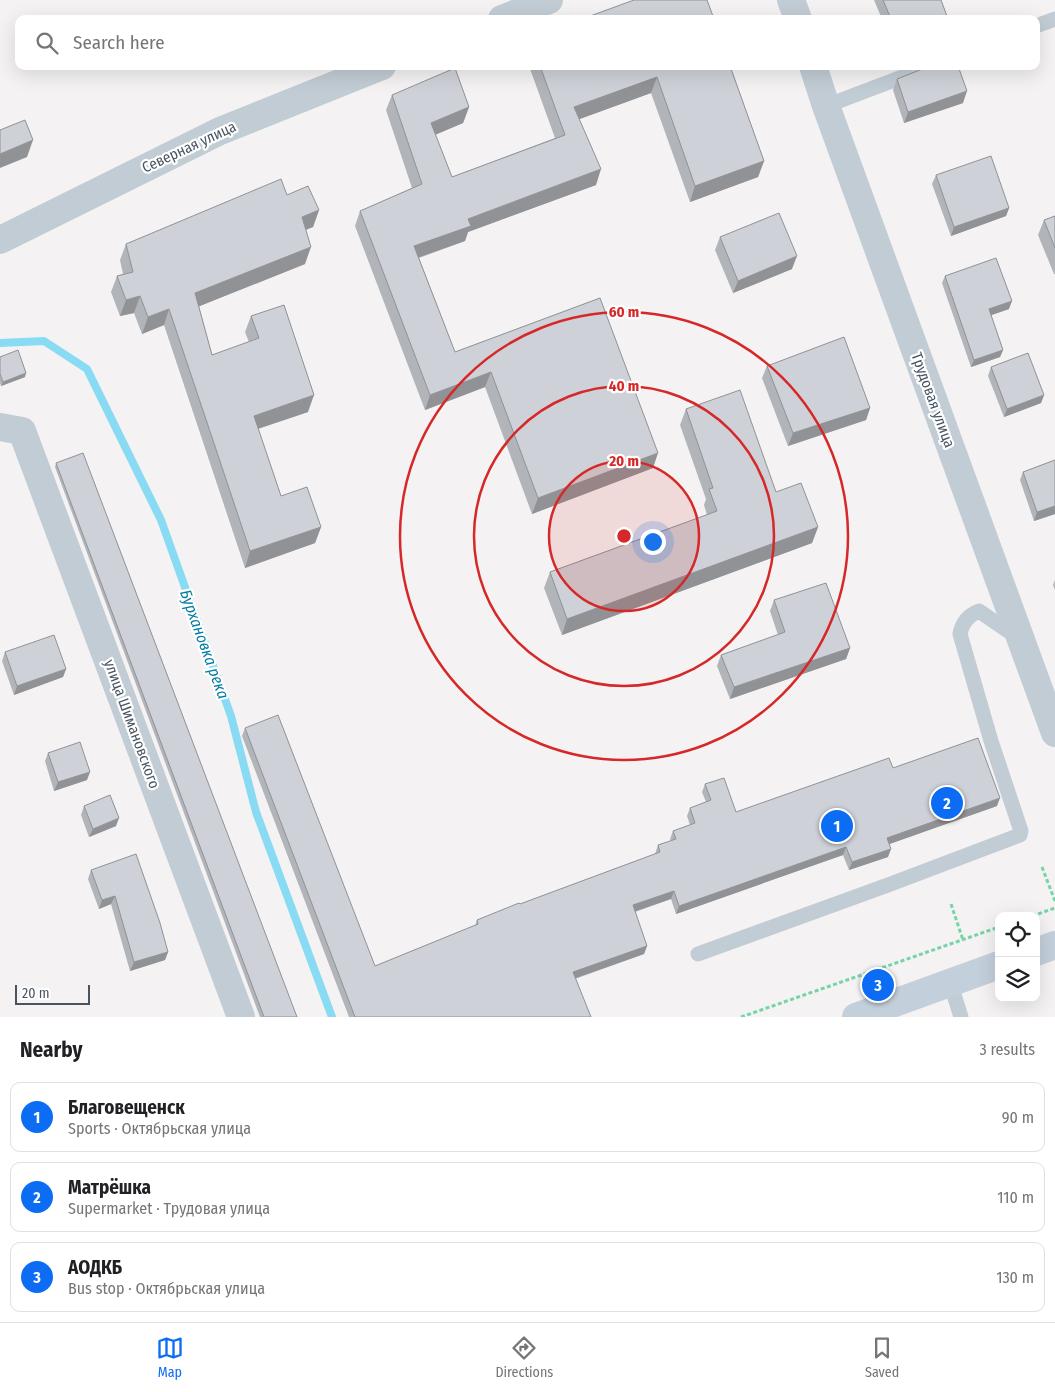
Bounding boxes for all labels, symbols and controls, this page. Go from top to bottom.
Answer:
search box [15,15,1040,70]
icon: search [33,29,61,57]
text: Search here [73,31,165,54]
street label: Северная улица [139,117,239,177]
text: 60 m [609,303,639,321]
street label: Трудовая улица [907,350,959,450]
text: 40 m [609,377,639,395]
text: 20 m [608,452,639,470]
centre of rings [615,527,633,545]
your location [640,529,666,555]
water label: Бурхановка река [176,587,233,701]
street label: улица Шимановского [100,657,164,791]
pin: 2 [931,784,963,822]
pin: 1 [821,807,853,845]
map controls [995,912,1040,1002]
button: locate [995,912,1040,957]
button: layers [995,957,1040,1002]
pin: 3 [862,966,894,1004]
scale bar [15,982,90,1005]
text: 20 m [22,985,50,1002]
text: Nearby [20,1037,82,1063]
text: 3 results [979,1040,1035,1059]
text: Благовещенск [68,1096,185,1119]
text: 1 [34,1108,40,1127]
text: 90 m [1002,1108,1034,1127]
text: Sports · Октябрьская улица [68,1119,251,1138]
text: Матрёшка [68,1176,151,1199]
text: 2 [33,1188,41,1207]
text: 110 m [997,1188,1034,1207]
text: Supermarket · Трудовая улица [68,1199,270,1218]
text: АОДКБ [68,1256,122,1279]
text: 3 [33,1268,41,1287]
text: 130 m [996,1268,1034,1287]
text: Bus stop · Октябрьская улица [68,1279,265,1298]
tab: Map [156,1334,184,1381]
tab: Directions [495,1334,553,1381]
tab: Saved [865,1334,899,1381]

